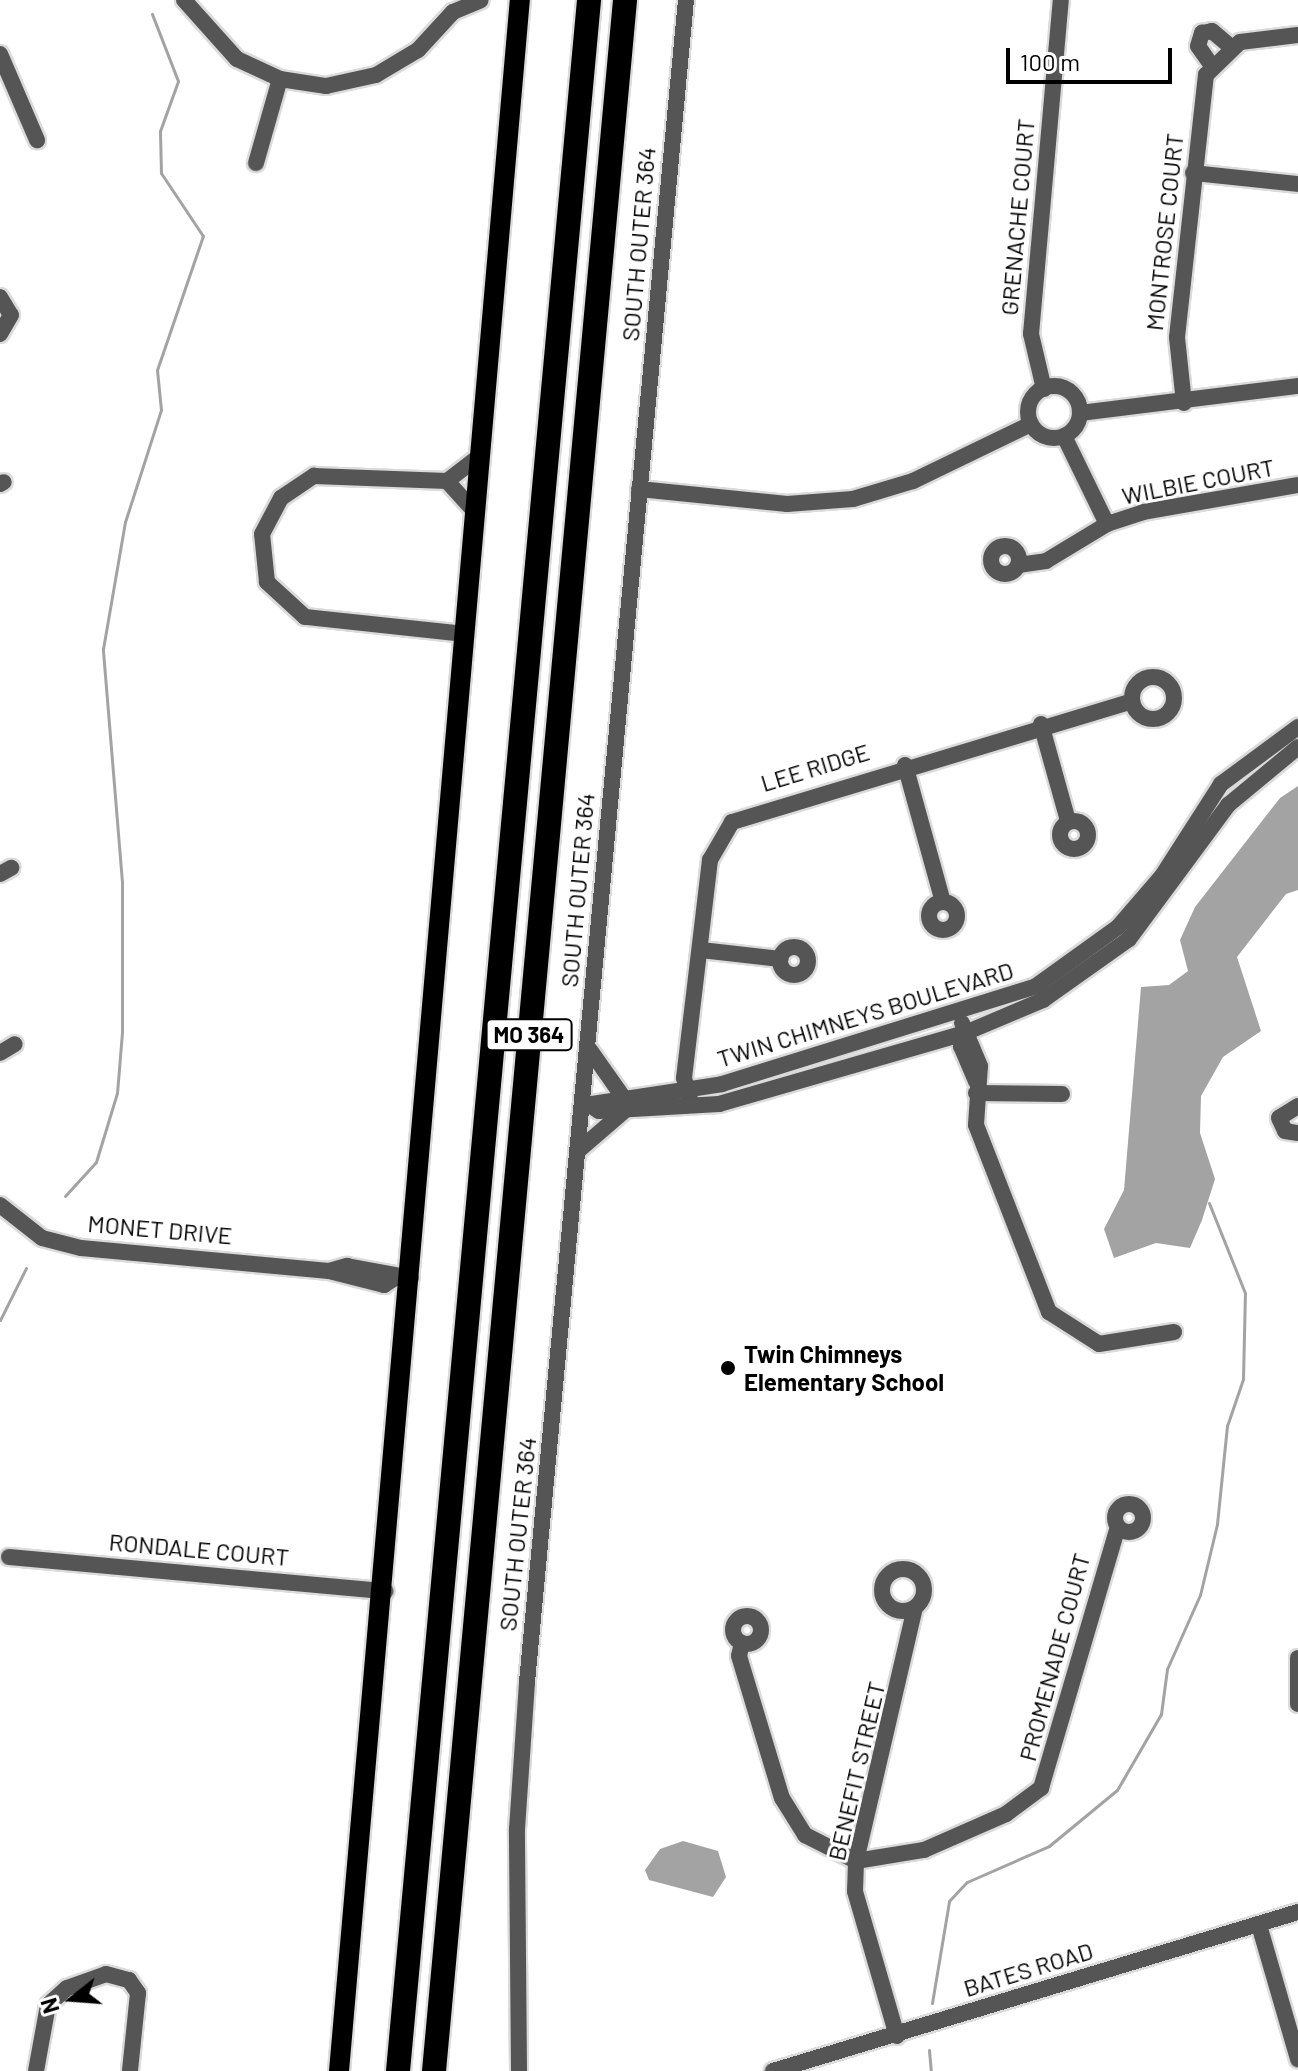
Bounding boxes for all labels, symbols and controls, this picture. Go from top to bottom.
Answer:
scale bar [1010,32,1176,82]
text: 100 m [1020,47,1080,76]
street label: GRENACHE COURT [994,117,1040,317]
street label: MONTROSE COURT [1139,132,1189,332]
street label: SOUTH OUTER 364 [615,146,661,342]
street label: WILBIE COURT [1119,452,1277,510]
street label: LEE RIDGE [757,737,873,797]
street label: SOUTH OUTER 364 [554,792,600,988]
street label: TWIN CHIMNEYS BOULEVARD [713,955,1017,1073]
road number: MO 364 [485,1017,573,1053]
street label: MONET DRIVE [87,1208,233,1250]
place label: Twin Chimneys Elementary School [744,1340,944,1396]
marker: Twin Chimneys Elementary School [719,1359,737,1377]
street label: SOUTH OUTER 364 [493,1436,541,1632]
street label: RONDALE COURT [108,1527,290,1571]
street label: PROMENADE COURT [1012,1550,1096,1764]
street label: BENEFIT STREET [821,1679,891,1863]
street label: BATES ROAD [960,1936,1096,2002]
north arrow [32,1959,112,2039]
text: N [34,1995,64,2017]

